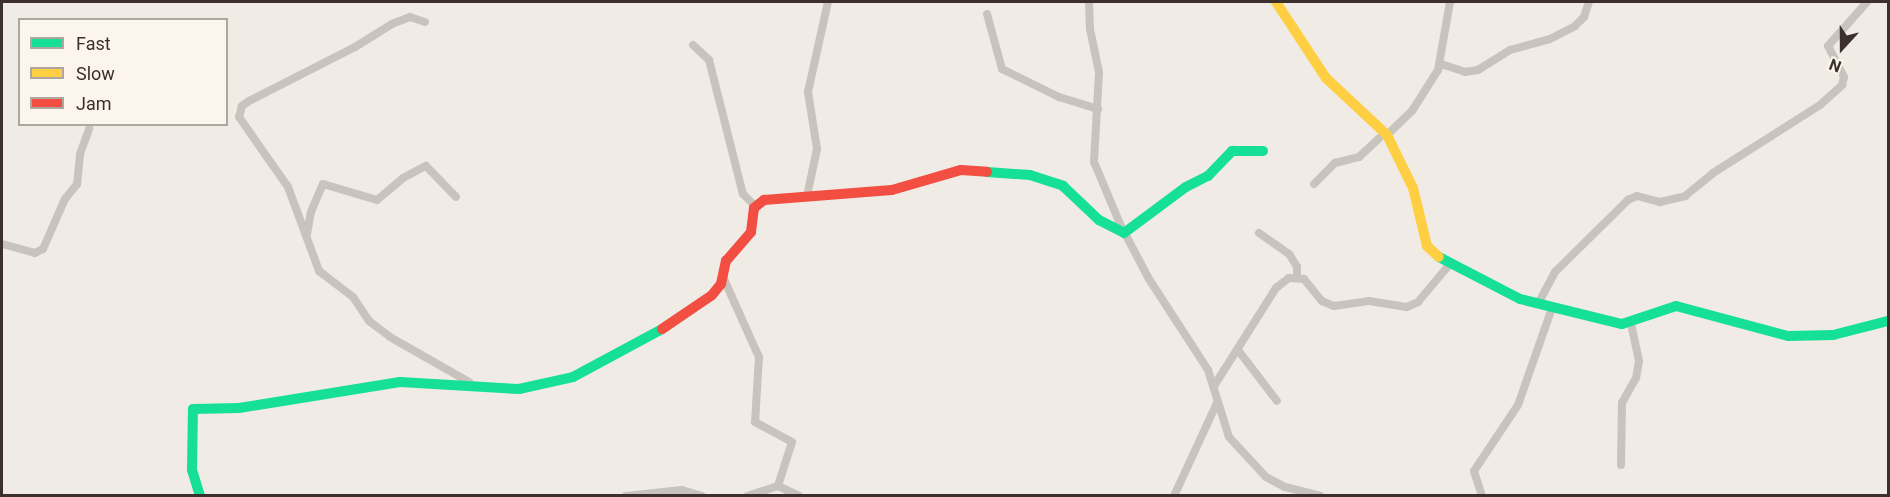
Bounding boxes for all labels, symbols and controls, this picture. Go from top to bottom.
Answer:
legend [18,18,228,126]
north arrow [1812,18,1872,78]
text: Fast [76,33,111,54]
text: N [1827,54,1844,76]
text: Slow [76,63,115,84]
text: Jam [76,93,112,114]

